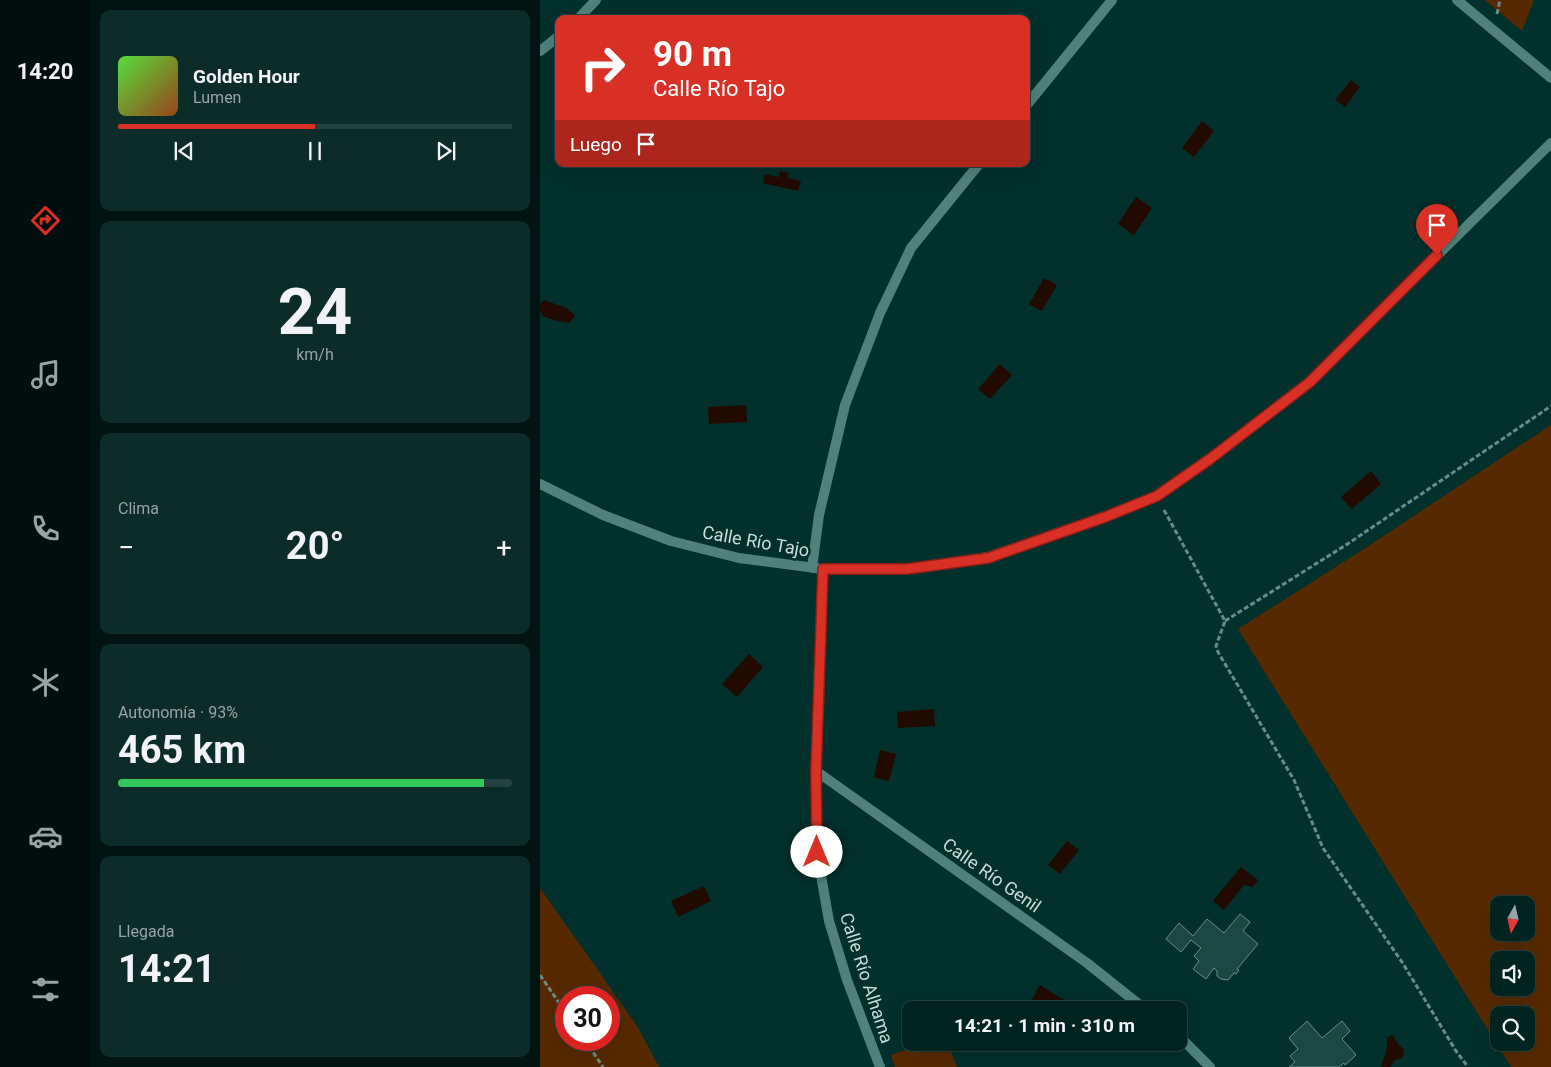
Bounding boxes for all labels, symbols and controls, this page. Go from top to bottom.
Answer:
text: 90 m [653,34,732,75]
icon: right [570,35,635,100]
text: 14:20 [17,59,73,84]
text: Golden Hour [193,65,300,88]
text: Calle Río Tajo [653,76,785,101]
text: Lumen [193,88,241,107]
icon: arrive [632,130,660,158]
text: Luego [570,133,622,156]
icon: previous [170,137,198,165]
icon: pause [301,137,329,165]
icon: next [432,137,460,165]
icon: directions [28,203,63,238]
pin [1416,204,1458,255]
icon: arrive [1423,211,1451,239]
text: 24 [278,274,352,350]
text: km/h [296,345,334,364]
icon: music [28,357,63,392]
text: Clima [118,499,159,518]
icon: phone [28,511,63,546]
street label: Calle Río Tajo [701,521,811,561]
text: 20° [286,524,344,568]
text: − [118,531,134,564]
text: + [496,531,512,564]
icon: climate [28,665,63,700]
text: Autonomía · 93% [118,703,238,722]
text: 465 km [118,728,246,772]
icon: car [28,819,63,854]
position arrow [790,825,842,877]
street label: Calle Río Genil [939,833,1045,917]
north arrow [1490,896,1535,941]
map controls [1490,896,1535,1051]
street label: Calle Río Alhama [836,910,898,1046]
text: Llegada [118,922,174,941]
text: 14:21 [118,947,216,991]
button: sound [1490,951,1535,996]
icon: filters [28,972,63,1007]
speed limit sign: 30 [555,986,620,1051]
button: search [1490,1006,1535,1051]
text: 14:21 · 1 min · 310 m [954,1014,1135,1037]

